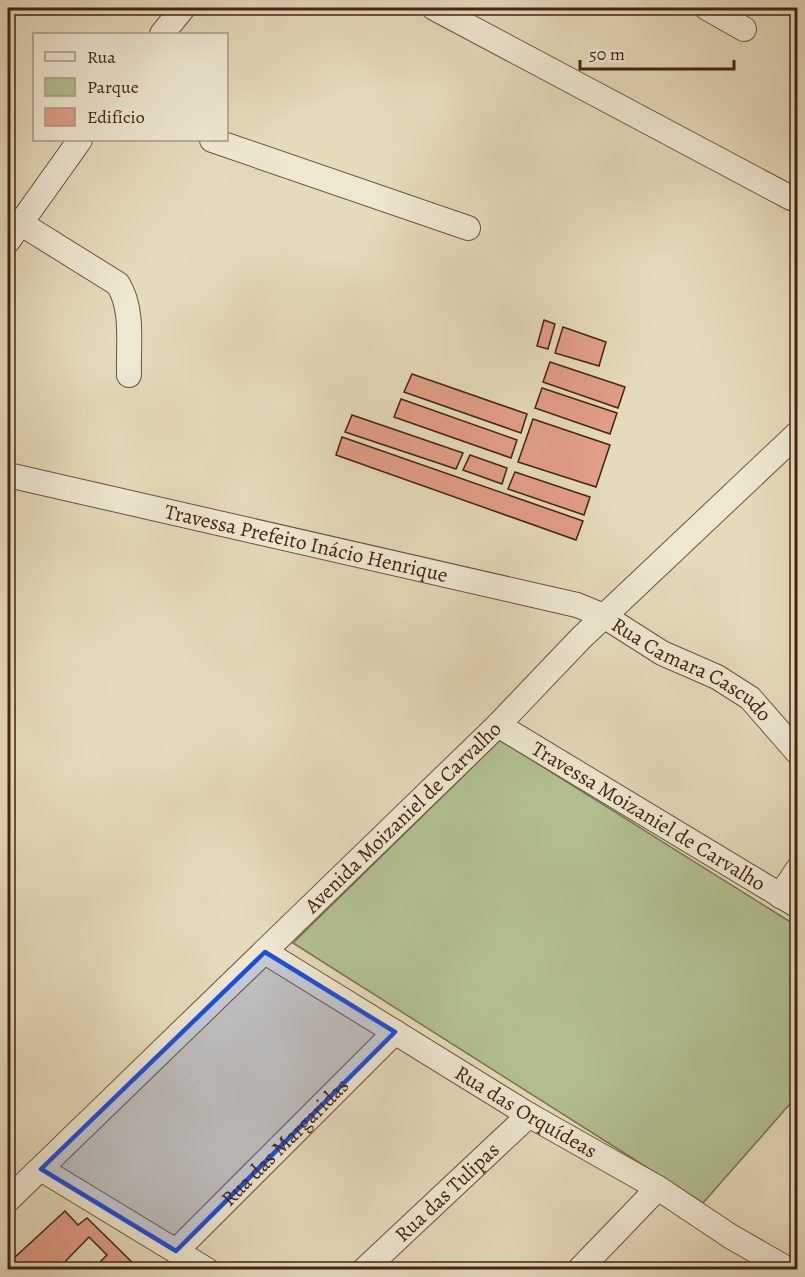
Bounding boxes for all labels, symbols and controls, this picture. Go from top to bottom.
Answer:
legend [33,33,228,141]
scale bar [580,33,734,71]
text: 50 m [589,42,625,66]
text: Rua [87,45,116,69]
text: Parque [87,75,139,99]
text: Edifício [87,105,145,129]
street label: Travessa Prefeito Inácio Henrique [162,497,451,589]
street label: Rua Camara Cascudo [606,610,778,727]
street label: Avenida Moizaniel de Carvalho [298,715,508,920]
street label: Travessa Moizaniel de Carvalho [526,735,771,897]
street label: Rua das Orquídeas [450,1059,602,1165]
street label: Rua das Margaridas [215,1072,355,1212]
street label: Rua das Tulipas [389,1136,505,1248]

